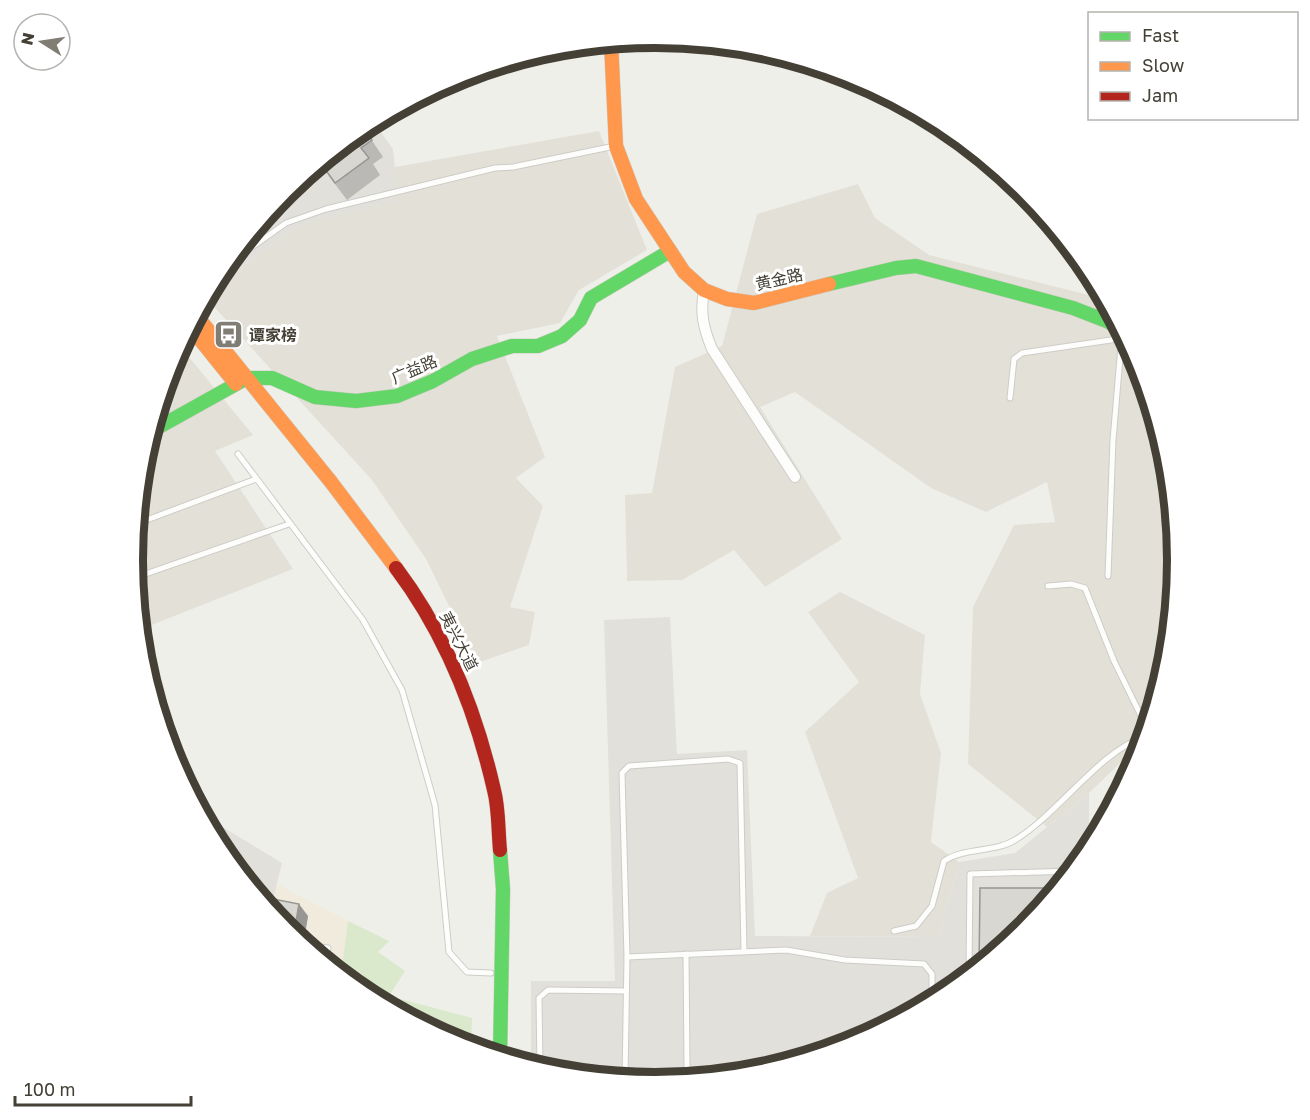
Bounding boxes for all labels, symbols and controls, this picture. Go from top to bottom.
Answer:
north arrow [12,12,72,72]
legend [1088,12,1298,120]
text: Fast [1142,24,1179,46]
text: N [16,31,38,47]
text: Slow [1142,54,1185,76]
text: Jam [1142,84,1178,106]
street label: 黄金路 [753,264,805,294]
bus stop icon: 谭家榜 [212,319,244,351]
place label: 谭家榜 [249,325,297,345]
street label: 广益路 [388,350,440,388]
street label: 夷兴大道 [436,608,482,674]
scale bar [15,1069,190,1107]
text: 100 m [24,1078,75,1100]

